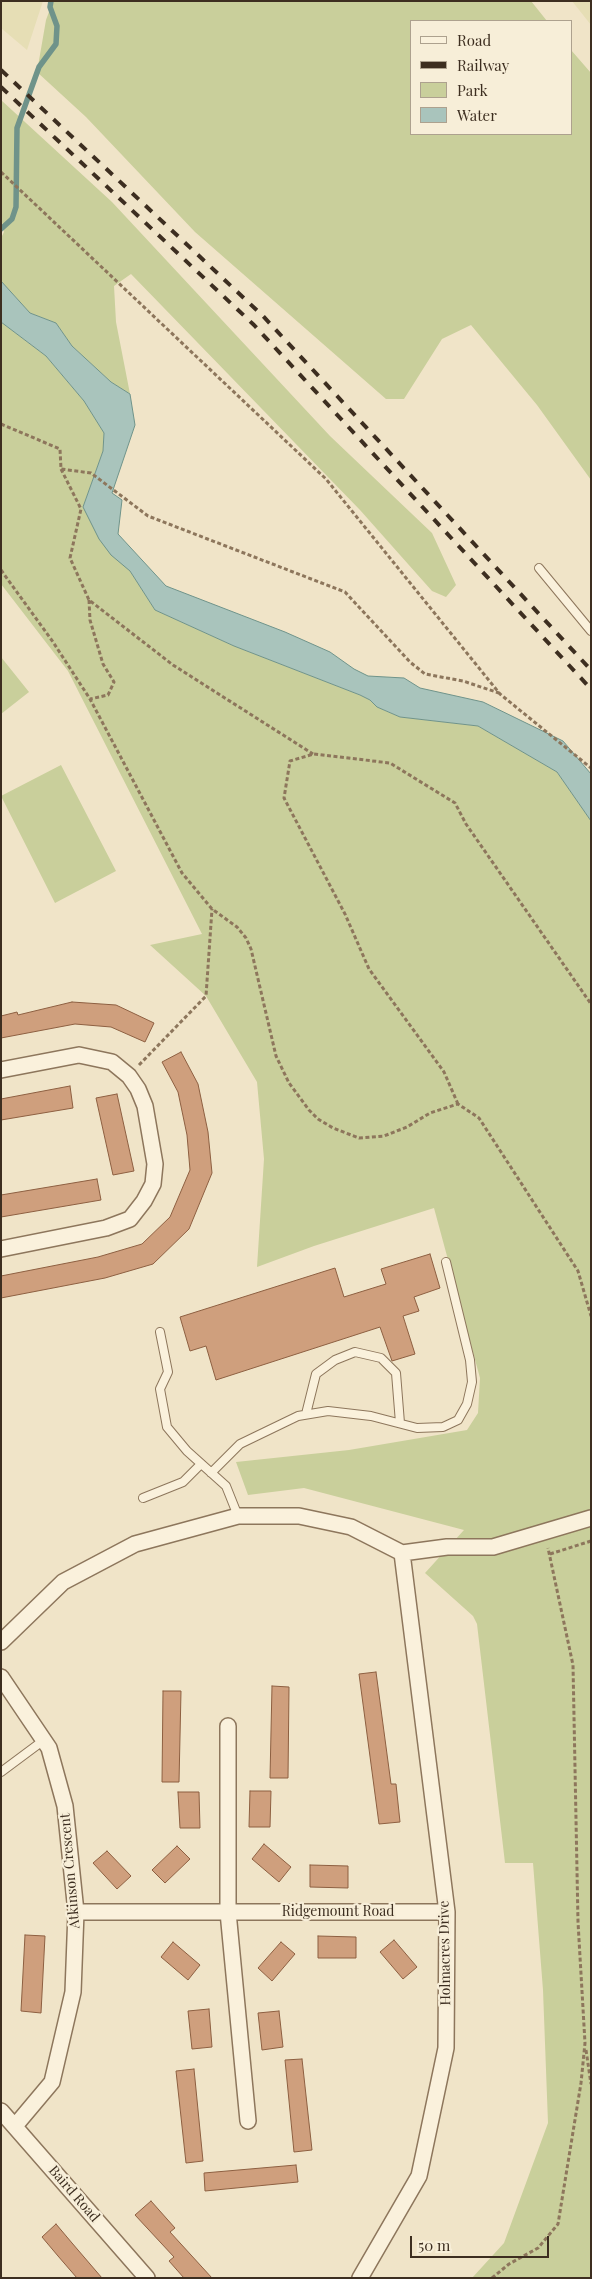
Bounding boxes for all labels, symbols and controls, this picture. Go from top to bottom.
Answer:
legend [410,20,572,135]
text: Road [457,30,491,50]
text: Railway [457,55,509,75]
text: Park [457,80,488,100]
text: Water [457,105,497,125]
street label: Atkinson Crescent [57,1813,83,1929]
street label: Holmacres Drive [436,1900,454,2006]
street label: Ridgemount Road [282,1904,394,1920]
street label: Baird Road [45,2162,103,2226]
scale bar [412,2226,551,2258]
text: 50 m [418,2235,450,2255]

